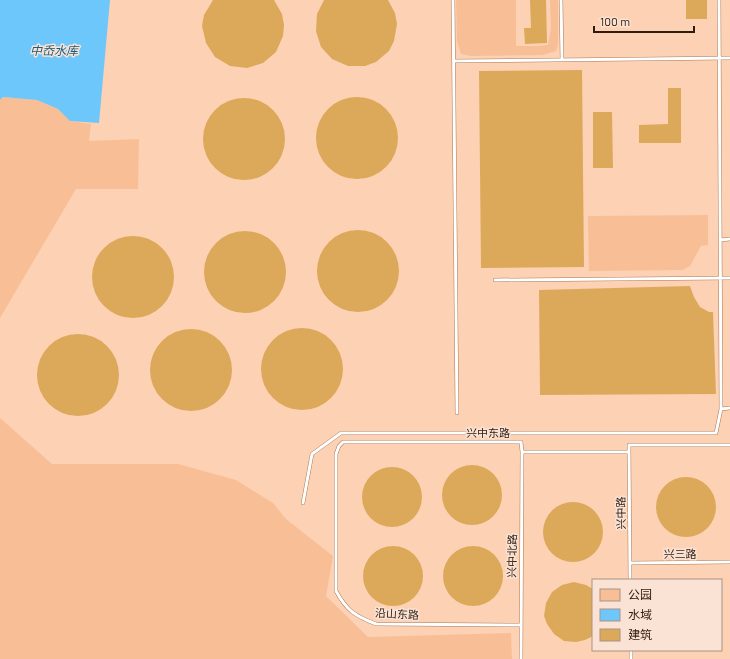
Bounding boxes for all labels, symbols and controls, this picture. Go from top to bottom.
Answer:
scale bar [594,8,694,34]
text: 100 m [600,14,630,28]
water label: 中岙水库 [30,43,80,57]
street label: 兴中东路 [466,426,510,439]
street label: 兴中路 [614,496,627,530]
street label: 兴中北路 [505,534,518,578]
street label: 兴三路 [664,547,697,560]
legend [592,579,722,651]
text: 公园 [628,587,652,601]
street label: 沿山东路 [375,606,419,621]
text: 水域 [628,607,652,621]
text: 建筑 [628,627,652,641]

